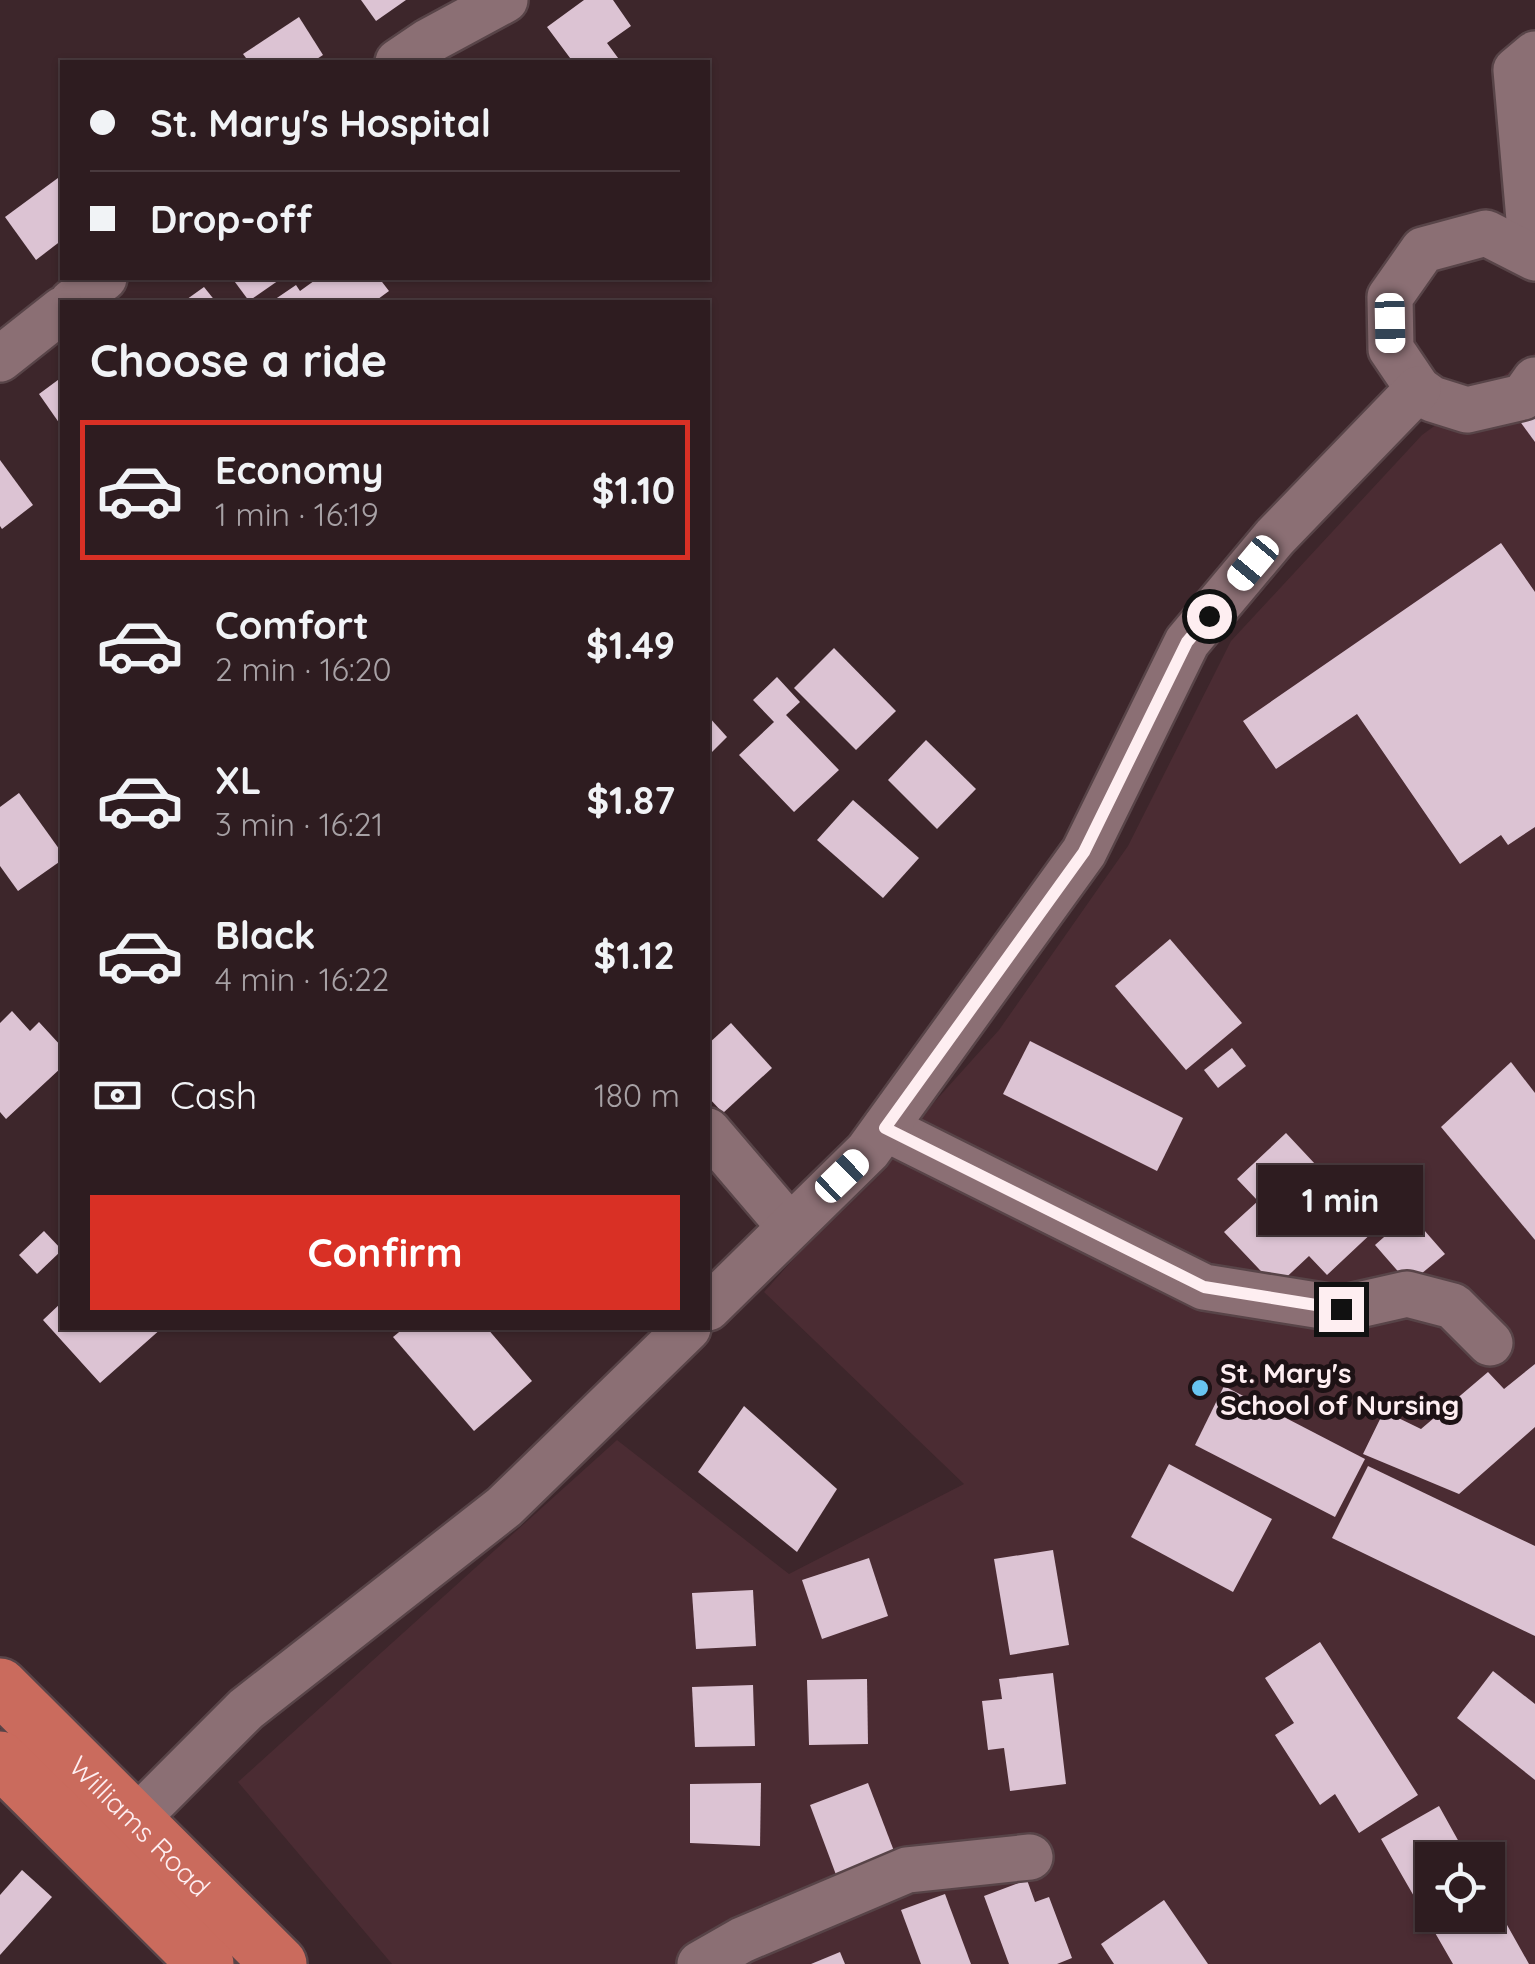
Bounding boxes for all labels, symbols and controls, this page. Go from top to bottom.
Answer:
text: St. Mary's Hospital [150,99,491,147]
text: Drop-off [150,195,312,243]
car [1374,293,1406,353]
text: Choose a ride [90,332,387,388]
icon: car [95,445,185,535]
text: Economy [215,446,384,494]
text: $1.10 [592,466,675,514]
text: 1 min · 16:19 [215,494,379,534]
car [1222,530,1284,596]
route start [1187,594,1232,639]
icon: car [95,600,185,690]
text: Comfort [215,601,369,649]
text: $1.49 [586,621,675,669]
text: 2 min · 16:20 [215,649,392,689]
icon: car [95,755,185,845]
text: XL [215,756,261,804]
text: $1.87 [586,776,675,824]
text: 3 min · 16:21 [215,804,383,844]
icon: car [95,910,185,1000]
text: Black [215,911,315,959]
text: $1.12 [594,931,675,979]
text: 4 min · 16:22 [215,959,389,999]
icon: cash [90,1068,145,1123]
text: Cash [170,1071,257,1119]
text: 180 m [594,1075,680,1115]
car [810,1144,874,1208]
callout: 1 min [1258,1164,1424,1234]
text: 1 min [1302,1180,1379,1220]
button: Confirm [90,1195,680,1310]
route end [1319,1287,1364,1332]
place label: St. Mary's School of Nursing [1220,1355,1459,1422]
marker: St. Mary's School of Nursing [1189,1377,1211,1399]
street label: Williams Road [62,1748,218,1903]
map controls [1415,1842,1505,1932]
button: locate [1415,1842,1505,1932]

